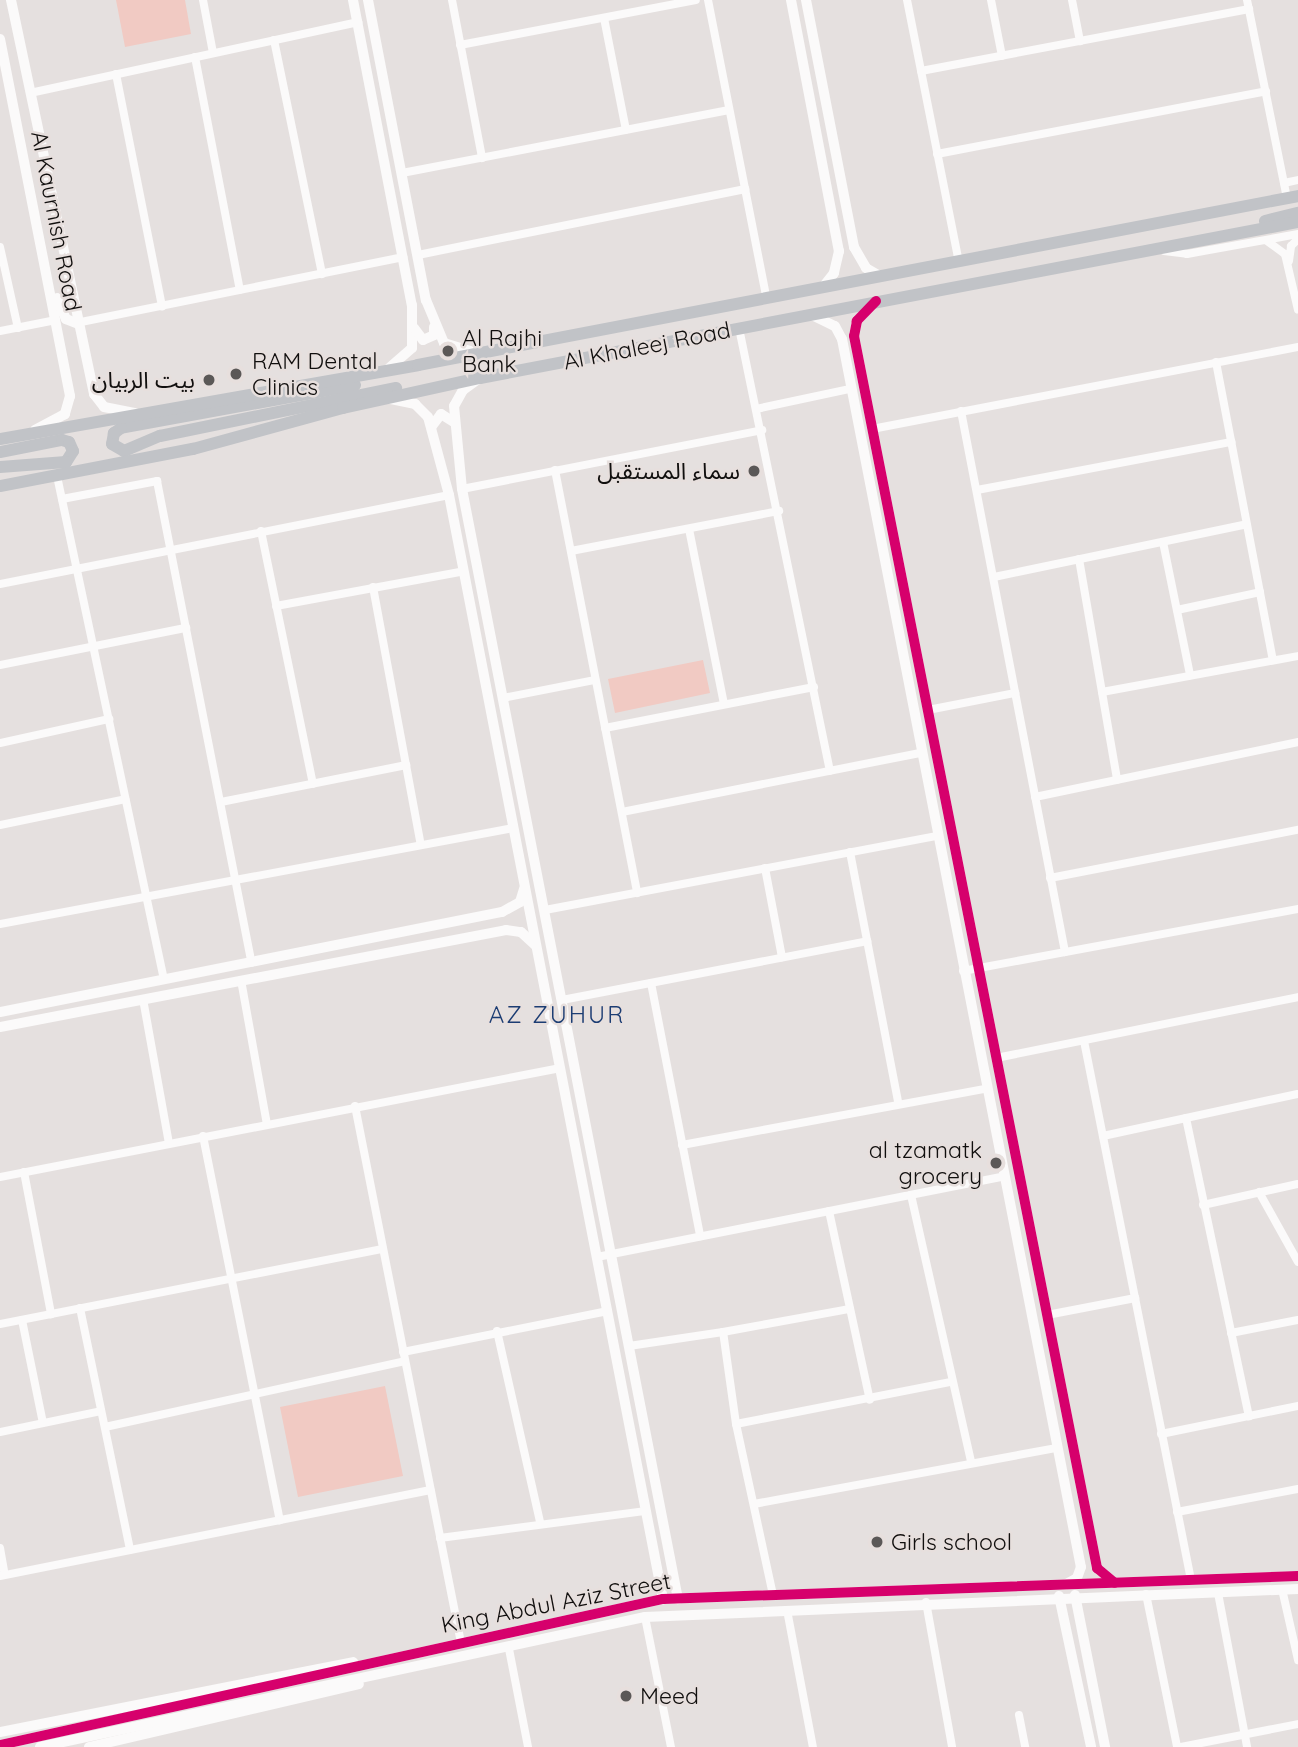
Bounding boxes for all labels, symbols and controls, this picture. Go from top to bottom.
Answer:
street label: Al Kaurnish Road [25,129,87,313]
street label: Al Khaleej Road [561,316,733,376]
place label: Al Rajhi Bank [462,324,542,378]
marker: Al Rajhi Bank [440,343,456,359]
place label: RAM Dental Clinics [252,347,378,401]
marker: RAM Dental Clinics [226,364,246,384]
place label: بيت الربيان [92,366,195,394]
marker: بيت الربيان [201,372,217,388]
place label: سماء المستقبل [597,457,740,485]
marker: سماء المستقبل [746,463,762,479]
district label: AZ ZUHUR [490,1001,624,1029]
place label: al tzamatk grocery [869,1136,982,1190]
marker: al tzamatk grocery [988,1155,1004,1171]
place label: Girls school [891,1528,1012,1556]
marker: Girls school [869,1534,885,1550]
street label: King Abdul Aziz Street [439,1567,673,1639]
place label: Meed [640,1682,699,1710]
marker: Meed [618,1688,634,1704]

